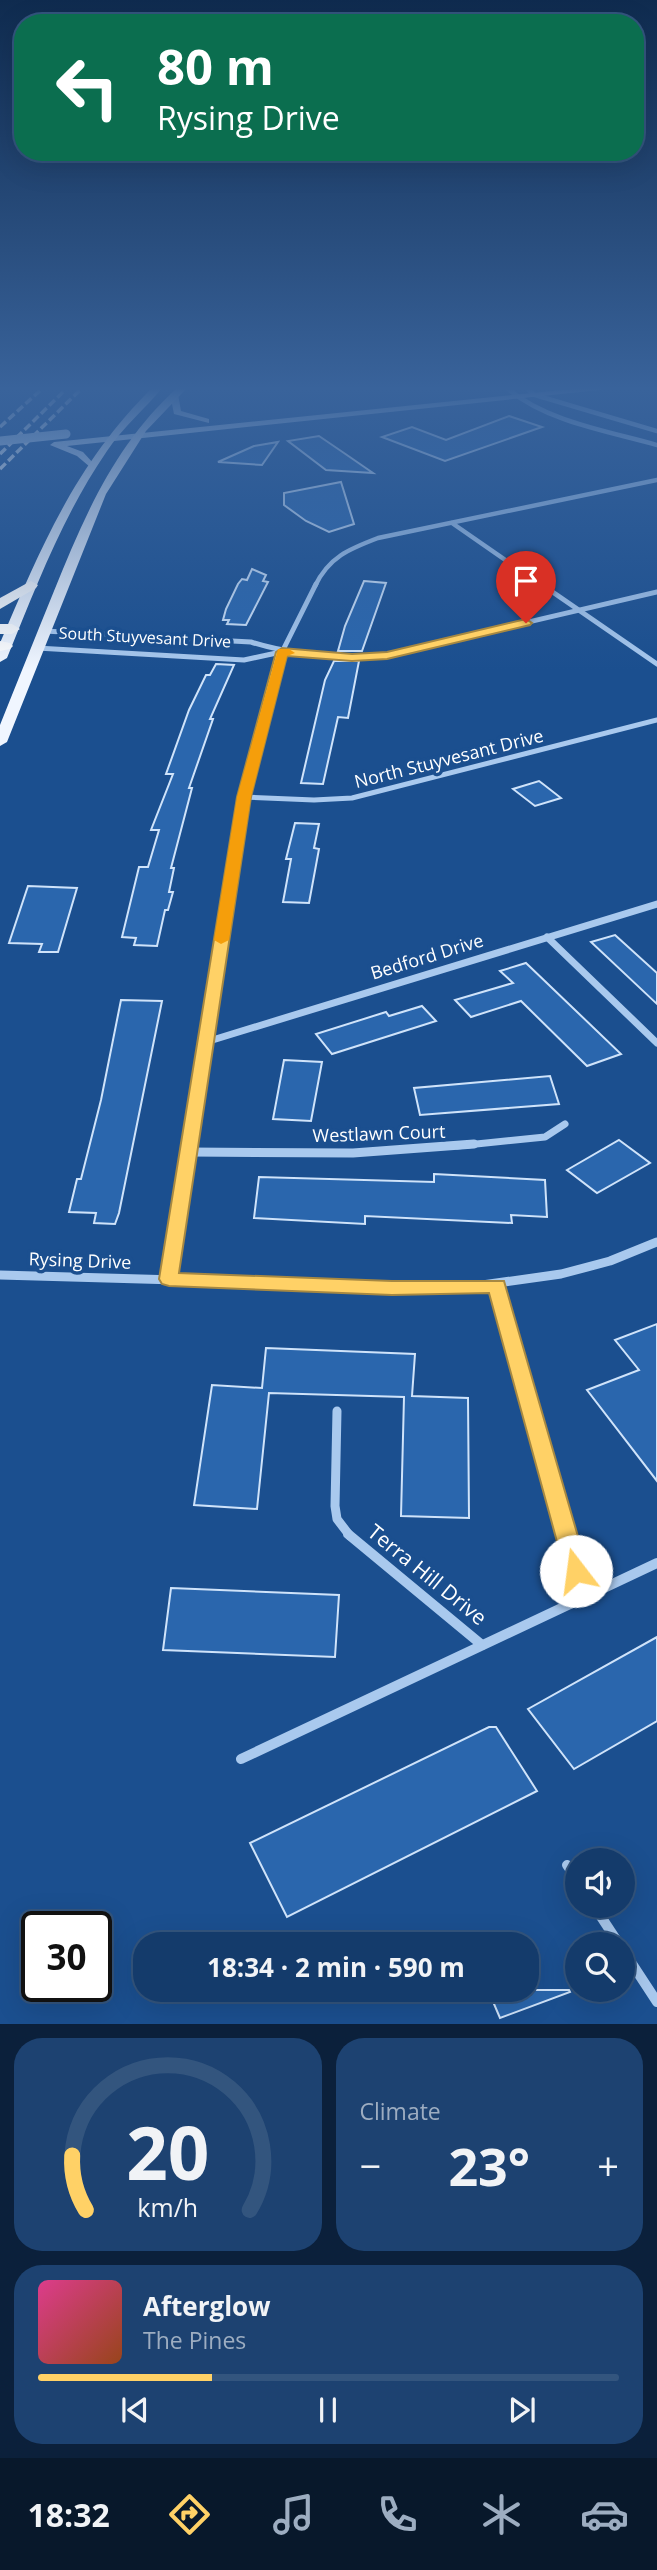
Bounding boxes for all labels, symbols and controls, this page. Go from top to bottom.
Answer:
text: 80 m [157,33,274,99]
icon: left [42,42,133,133]
text: Rysing Drive [157,96,340,139]
pin [496,551,556,623]
icon: arrive [507,562,545,600]
street label: South Stuyvesant Drive [58,622,232,653]
street label: North Stuyvesant Drive [352,723,546,793]
street label: Bedford Drive [367,928,486,985]
street label: Westlawn Court [312,1119,446,1147]
street label: Rysing Drive [28,1246,132,1274]
street label: Terra Hill Drive [362,1517,493,1631]
position arrow [539,1534,613,1608]
map controls [565,1848,635,2002]
button: sound [565,1848,635,1918]
speed limit sign: 30 [21,1911,112,2002]
button: search [565,1932,635,2002]
text: 18:34 · 2 min · 590 m [207,1949,465,1985]
text: Climate [360,2095,441,2127]
text: 20 [126,2103,209,2202]
text: 23° [448,2130,530,2201]
text: − [360,2139,381,2191]
text: + [597,2139,619,2191]
text: km/h [137,2190,198,2224]
text: Afterglow [143,2288,270,2324]
text: The Pines [143,2324,246,2356]
icon: previous [116,2391,154,2429]
icon: pause [309,2391,347,2429]
icon: next [503,2391,541,2429]
icon: directions [165,2490,214,2539]
icon: music [269,2490,318,2539]
icon: phone [373,2490,422,2539]
icon: climate [477,2490,526,2539]
icon: car [580,2490,629,2539]
text: 18:32 [27,2493,110,2536]

